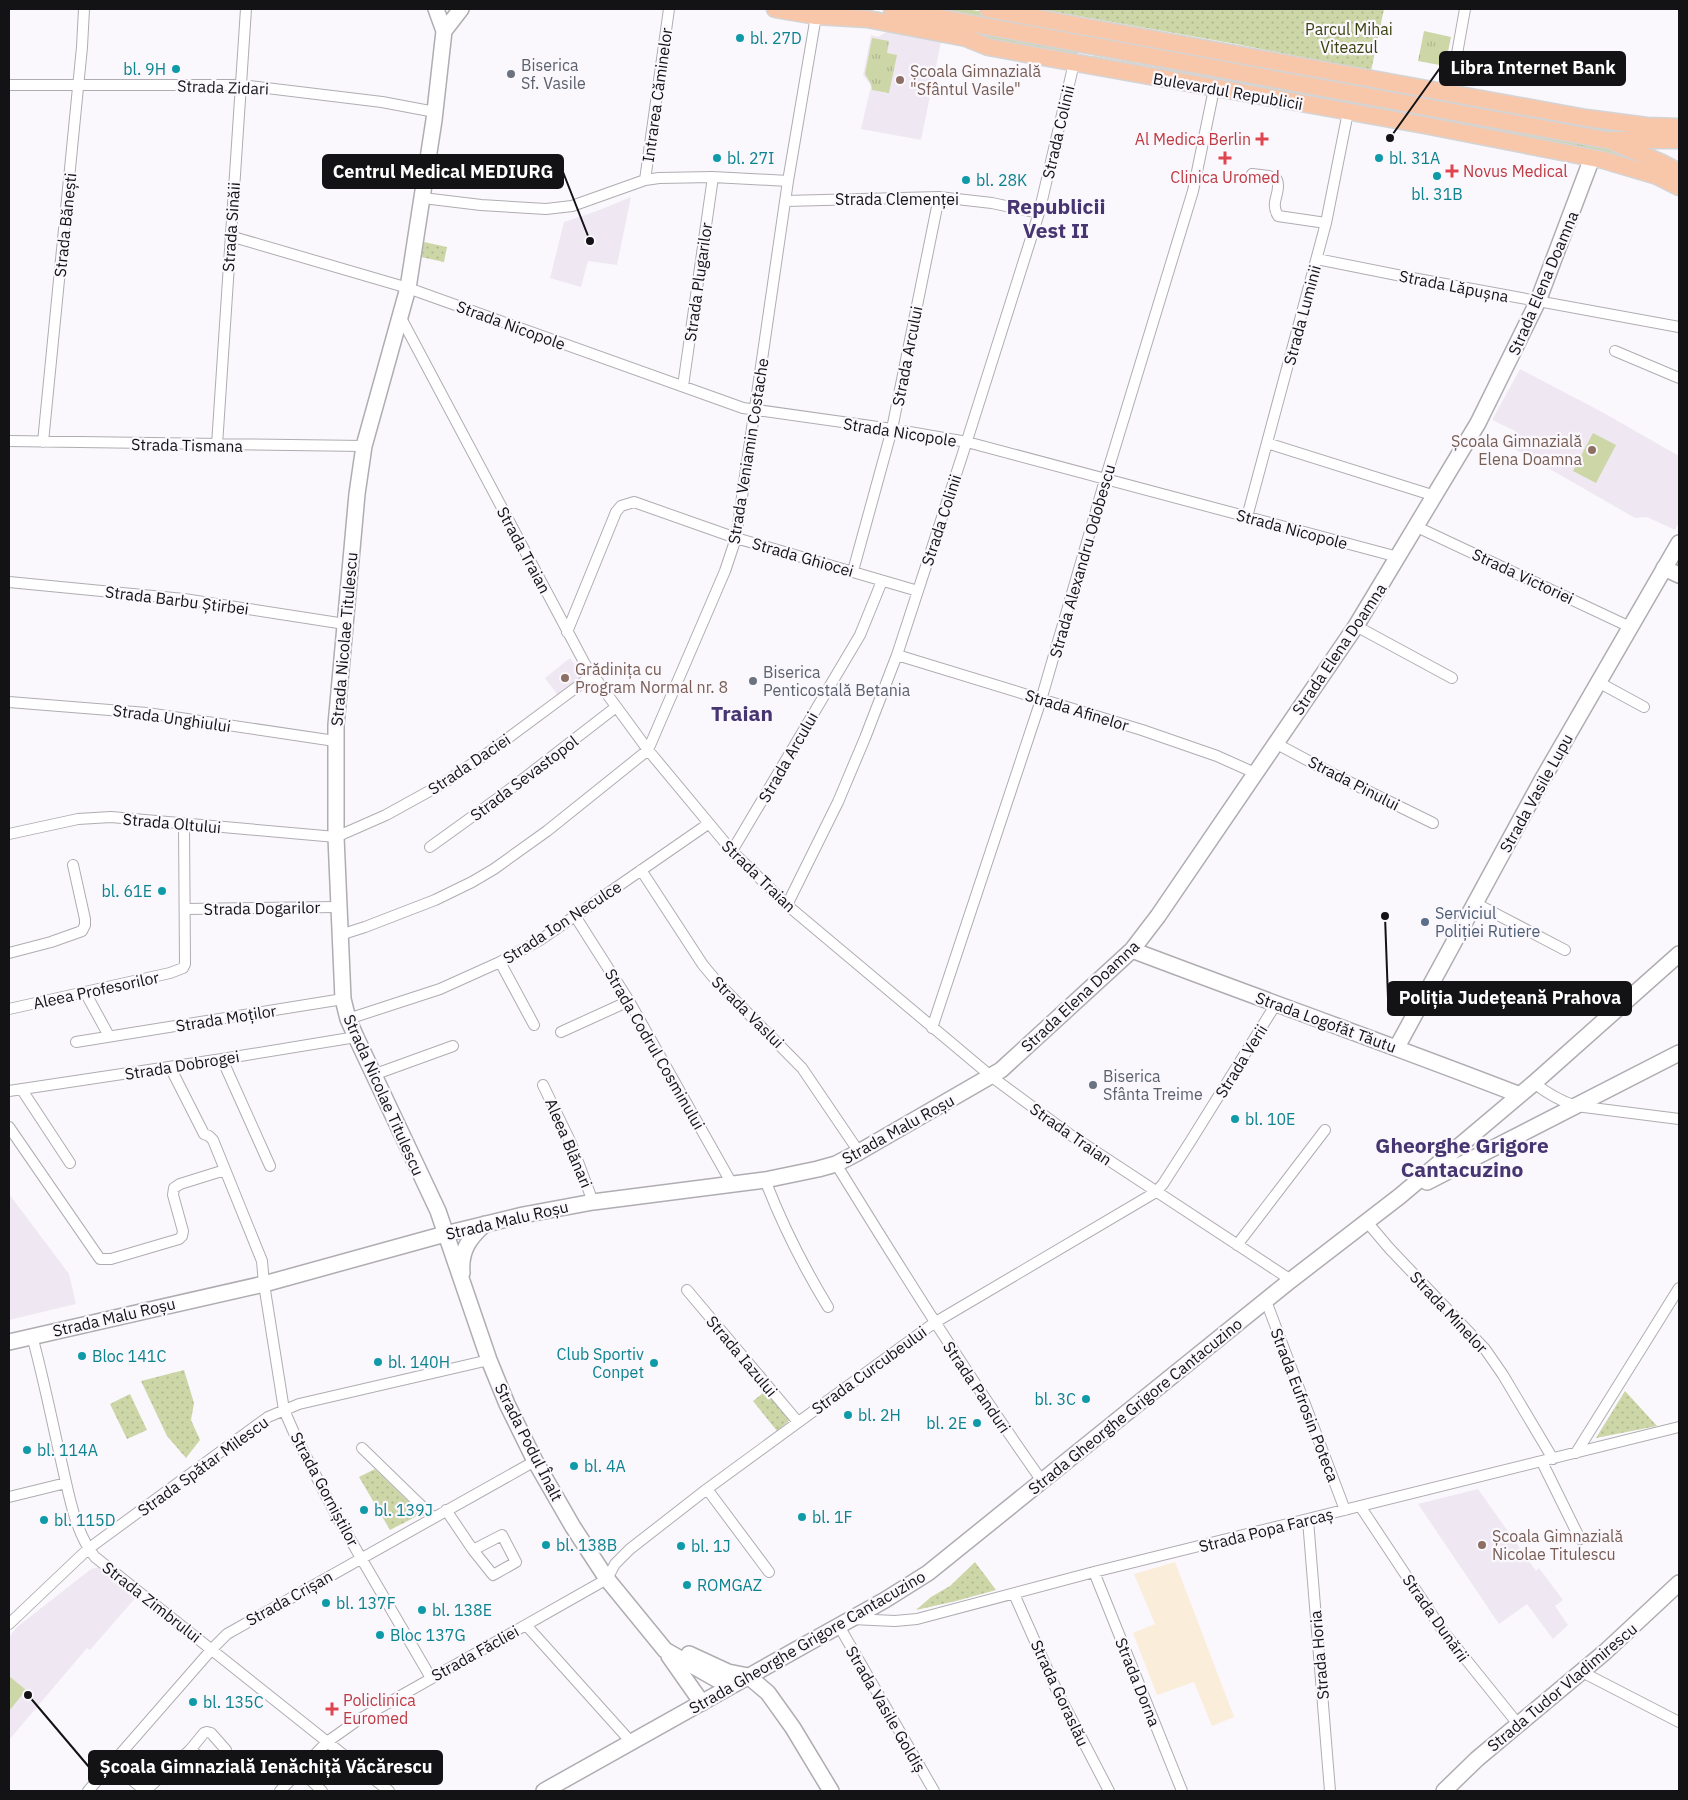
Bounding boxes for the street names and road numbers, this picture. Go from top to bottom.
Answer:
street label: Intrarea Căminelor [638,26,676,164]
street label: Bulevardul Republicii [1151,68,1305,114]
street label: Strada Zidari [177,75,269,99]
street label: Strada Colinii [1038,83,1078,181]
street label: Strada Bănești [50,172,80,278]
street label: Strada Sinăii [218,182,244,272]
street label: Strada Clemenței [835,189,959,210]
street label: Strada Elena Doamna [1504,208,1583,358]
street label: Strada Plugarilor [680,221,716,343]
street label: Strada Luminii [1279,263,1325,367]
street label: Strada Lăpușna [1398,266,1511,307]
street label: Strada Nicopole [454,296,568,354]
street label: Strada Arcului [888,304,926,408]
street label: Strada Veniamin Costache [723,356,773,545]
street label: Strada Nicopole [842,413,958,451]
street label: Strada Tismana [131,434,244,456]
street label: Strada Alexandru Odobescu [1045,462,1119,660]
street label: Strada Colinii [917,472,965,568]
street label: Strada Traian [493,503,555,597]
street label: Strada Nicopole [1234,505,1350,554]
street label: Strada Ghiocei [750,533,856,581]
street label: Strada Victoriei [1469,544,1577,608]
street label: Strada Nicolae Titulescu [326,551,362,727]
street label: Strada Elena Doamna [1287,579,1391,719]
street label: Strada Barbu Știrbei [104,581,250,619]
street label: Strada Afinelor [1023,685,1131,735]
street label: Strada Unghiului [112,700,232,736]
street label: Strada Arcului [754,708,822,806]
street label: Strada Daciei [424,729,514,799]
street label: Strada Vasile Lupu [1495,730,1577,856]
street label: Strada Sevastopol [466,731,582,825]
street label: Strada Pinului [1305,751,1403,815]
street label: Strada Oltului [122,809,222,837]
street label: Strada Traian [718,836,800,916]
street label: Strada Ion Neculce [499,876,625,968]
street label: Strada Dogarilor [204,897,321,919]
street label: Strada Elena Doamna [1017,936,1144,1056]
street label: Strada Codrul Cosminului [601,965,709,1133]
street label: Aleea Profesorilor [31,967,161,1013]
street label: Strada Vaslui [708,972,788,1052]
street label: Strada Logofăt Tăutu [1253,987,1399,1057]
street label: Strada Moților [174,1000,278,1037]
street label: Strada Nicolae Titulescu [339,1011,429,1179]
street label: Strada Verii [1211,1021,1271,1101]
street label: Strada Dobrogei [123,1046,241,1084]
street label: Strada Malu Roșu [838,1090,958,1168]
street label: Aleea Blănari [541,1095,597,1191]
street label: Strada Traian [1026,1098,1116,1170]
street label: Strada Malu Roșu [444,1196,570,1244]
street label: Strada Minelor [1406,1267,1492,1357]
street label: Strada Malu Roșu [51,1293,177,1341]
street label: Strada Iazului [702,1311,782,1401]
street label: Strada Gheorghe Grigore Cantacuzino [1024,1313,1246,1499]
street label: Strada Curcubeului [808,1322,930,1418]
street label: Strada Eufrosin Poteca [1266,1325,1344,1485]
street label: Strada Panduri [939,1337,1015,1437]
street label: Strada Podul Înalt [491,1380,567,1504]
street label: Strada Spătar Milescu [134,1412,272,1520]
street label: Strada Gorniștilor [287,1429,364,1550]
street label: Strada Popa Farcaș [1197,1504,1335,1556]
street label: Strada Zimbrului [99,1557,205,1647]
street label: Strada Crișan [242,1566,336,1630]
street label: Strada Gheorghe Grigore Cantacuzino [685,1566,929,1718]
street label: Strada Dunării [1398,1570,1474,1666]
street label: Strada Horia [1305,1609,1333,1700]
street label: Strada Tudor Vladimirescu [1483,1618,1641,1756]
street label: Strada Făcliei [428,1621,522,1685]
street label: Strada Dorna [1111,1635,1165,1730]
street label: Strada Goraslău [1027,1637,1093,1749]
street label: Strada Vasile Goldiș [842,1642,930,1776]

